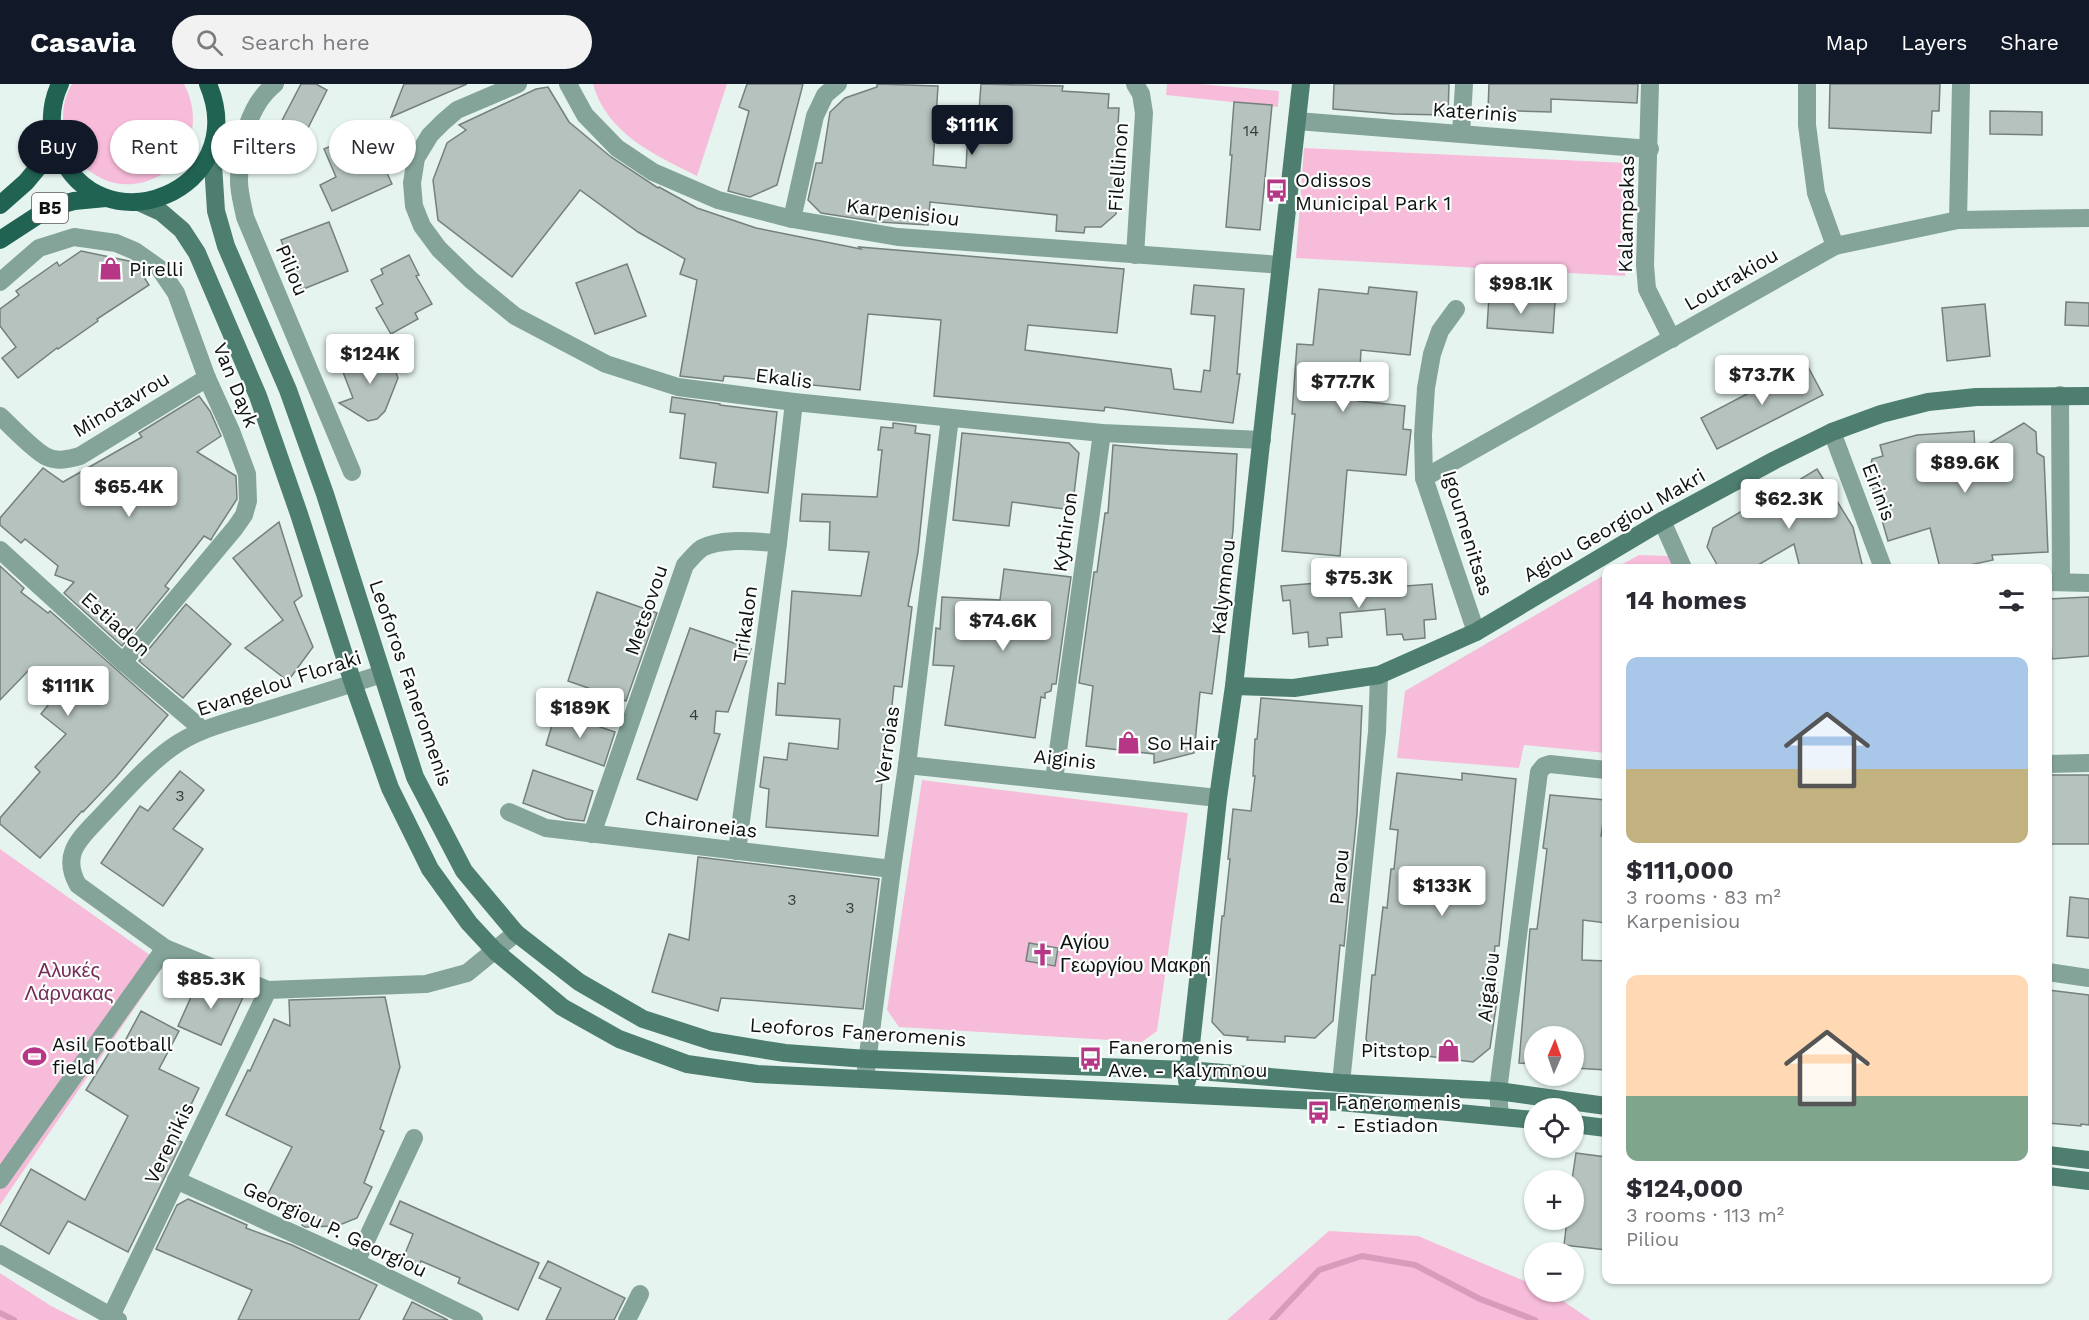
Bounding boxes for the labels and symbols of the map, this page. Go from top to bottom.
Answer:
street label: Katerinis [1432,97,1518,127]
pin: $111K [930,105,1014,156]
house number: 14 [1243,121,1259,140]
street label: Filellinon [1103,122,1133,212]
street label: Kalampakas [1613,155,1639,273]
place label: Odissos Municipal Park 1 [1295,168,1451,215]
bus stop icon: Odissos Municipal Park 1 [1264,178,1290,204]
road number: B5 [32,193,68,223]
street label: Karpenisiou [845,193,961,231]
street label: Piliou [271,241,313,299]
street label: Loutrakiou [1680,242,1782,316]
shop icon: Pirelli [98,256,124,282]
place label: Pirelli [129,257,183,281]
pin: $98.1K [1472,264,1570,315]
pin: $124K [328,334,412,385]
street label: Van Dayk [208,339,264,431]
pin: $73.7K [1713,355,1811,406]
pin: $77.7K [1294,362,1392,413]
street label: Ekalis [754,363,814,393]
street label: Minotavrou [68,366,174,442]
pin: $89.6K [1916,443,2014,494]
street label: Eirinis [1857,460,1901,524]
street label: Agiou Georgiou Makri [1519,463,1709,587]
pin: $65.4K [80,467,178,518]
street label: Igoumenitsas [1438,467,1498,599]
pin: $62.3K [1740,479,1838,530]
street label: Kythiron [1047,490,1083,574]
street label: Kalymnou [1206,538,1240,636]
pin: $75.3K [1310,558,1408,609]
street label: Metsovou [619,562,673,658]
street label: Leoforos Faneromenis [364,577,458,789]
street label: Trikalon [728,584,762,664]
street label: Estiadon [76,587,156,661]
pin: $74.6K [954,601,1052,652]
street label: Evangelou Floraki [194,645,364,721]
pin: $111K [26,666,110,717]
pin: $189K [538,688,622,739]
street label: Verroias [870,704,904,786]
house number: 4 [689,705,699,724]
shop icon: So Hair [1116,730,1142,756]
place label: So Hair [1147,731,1218,755]
street label: Aiginis [1033,744,1097,774]
house number: 3 [175,786,185,805]
street label: Chaironeias [643,805,759,843]
street label: Parou [1324,848,1354,906]
pin: $133K [1400,866,1484,917]
house number: 3 [787,890,797,909]
house number: 3 [845,898,855,917]
place label: Αγίου Γεωργίου Μακρή [1060,930,1211,977]
church icon: Αγίου Γεωργίου Μακρή [1029,941,1055,967]
street label: Aigaiou [1472,951,1504,1023]
park label: Αλυκές Λάρνακας [25,958,114,1005]
pin: $85.3K [162,959,260,1010]
street label: Leoforos Faneromenis [749,1012,967,1052]
north arrow [1524,1026,1584,1086]
place label: Asil Football field [52,1032,173,1079]
place label: Faneromenis Ave. - Kalymnou [1108,1035,1268,1082]
shop icon: Pitstop [1435,1037,1461,1063]
place label: Pitstop [1361,1038,1430,1062]
sports icon: Asil Football field [21,1043,47,1069]
bus stop icon: Faneromenis Ave. - Kalymnou [1077,1045,1103,1071]
place label: Faneromenis - Estiadon [1336,1090,1461,1137]
street label: Verenikis [139,1098,199,1188]
bus stop icon: Faneromenis - Estiadon [1305,1100,1331,1126]
street label: Georgiou P. Georgiou [239,1176,431,1282]

